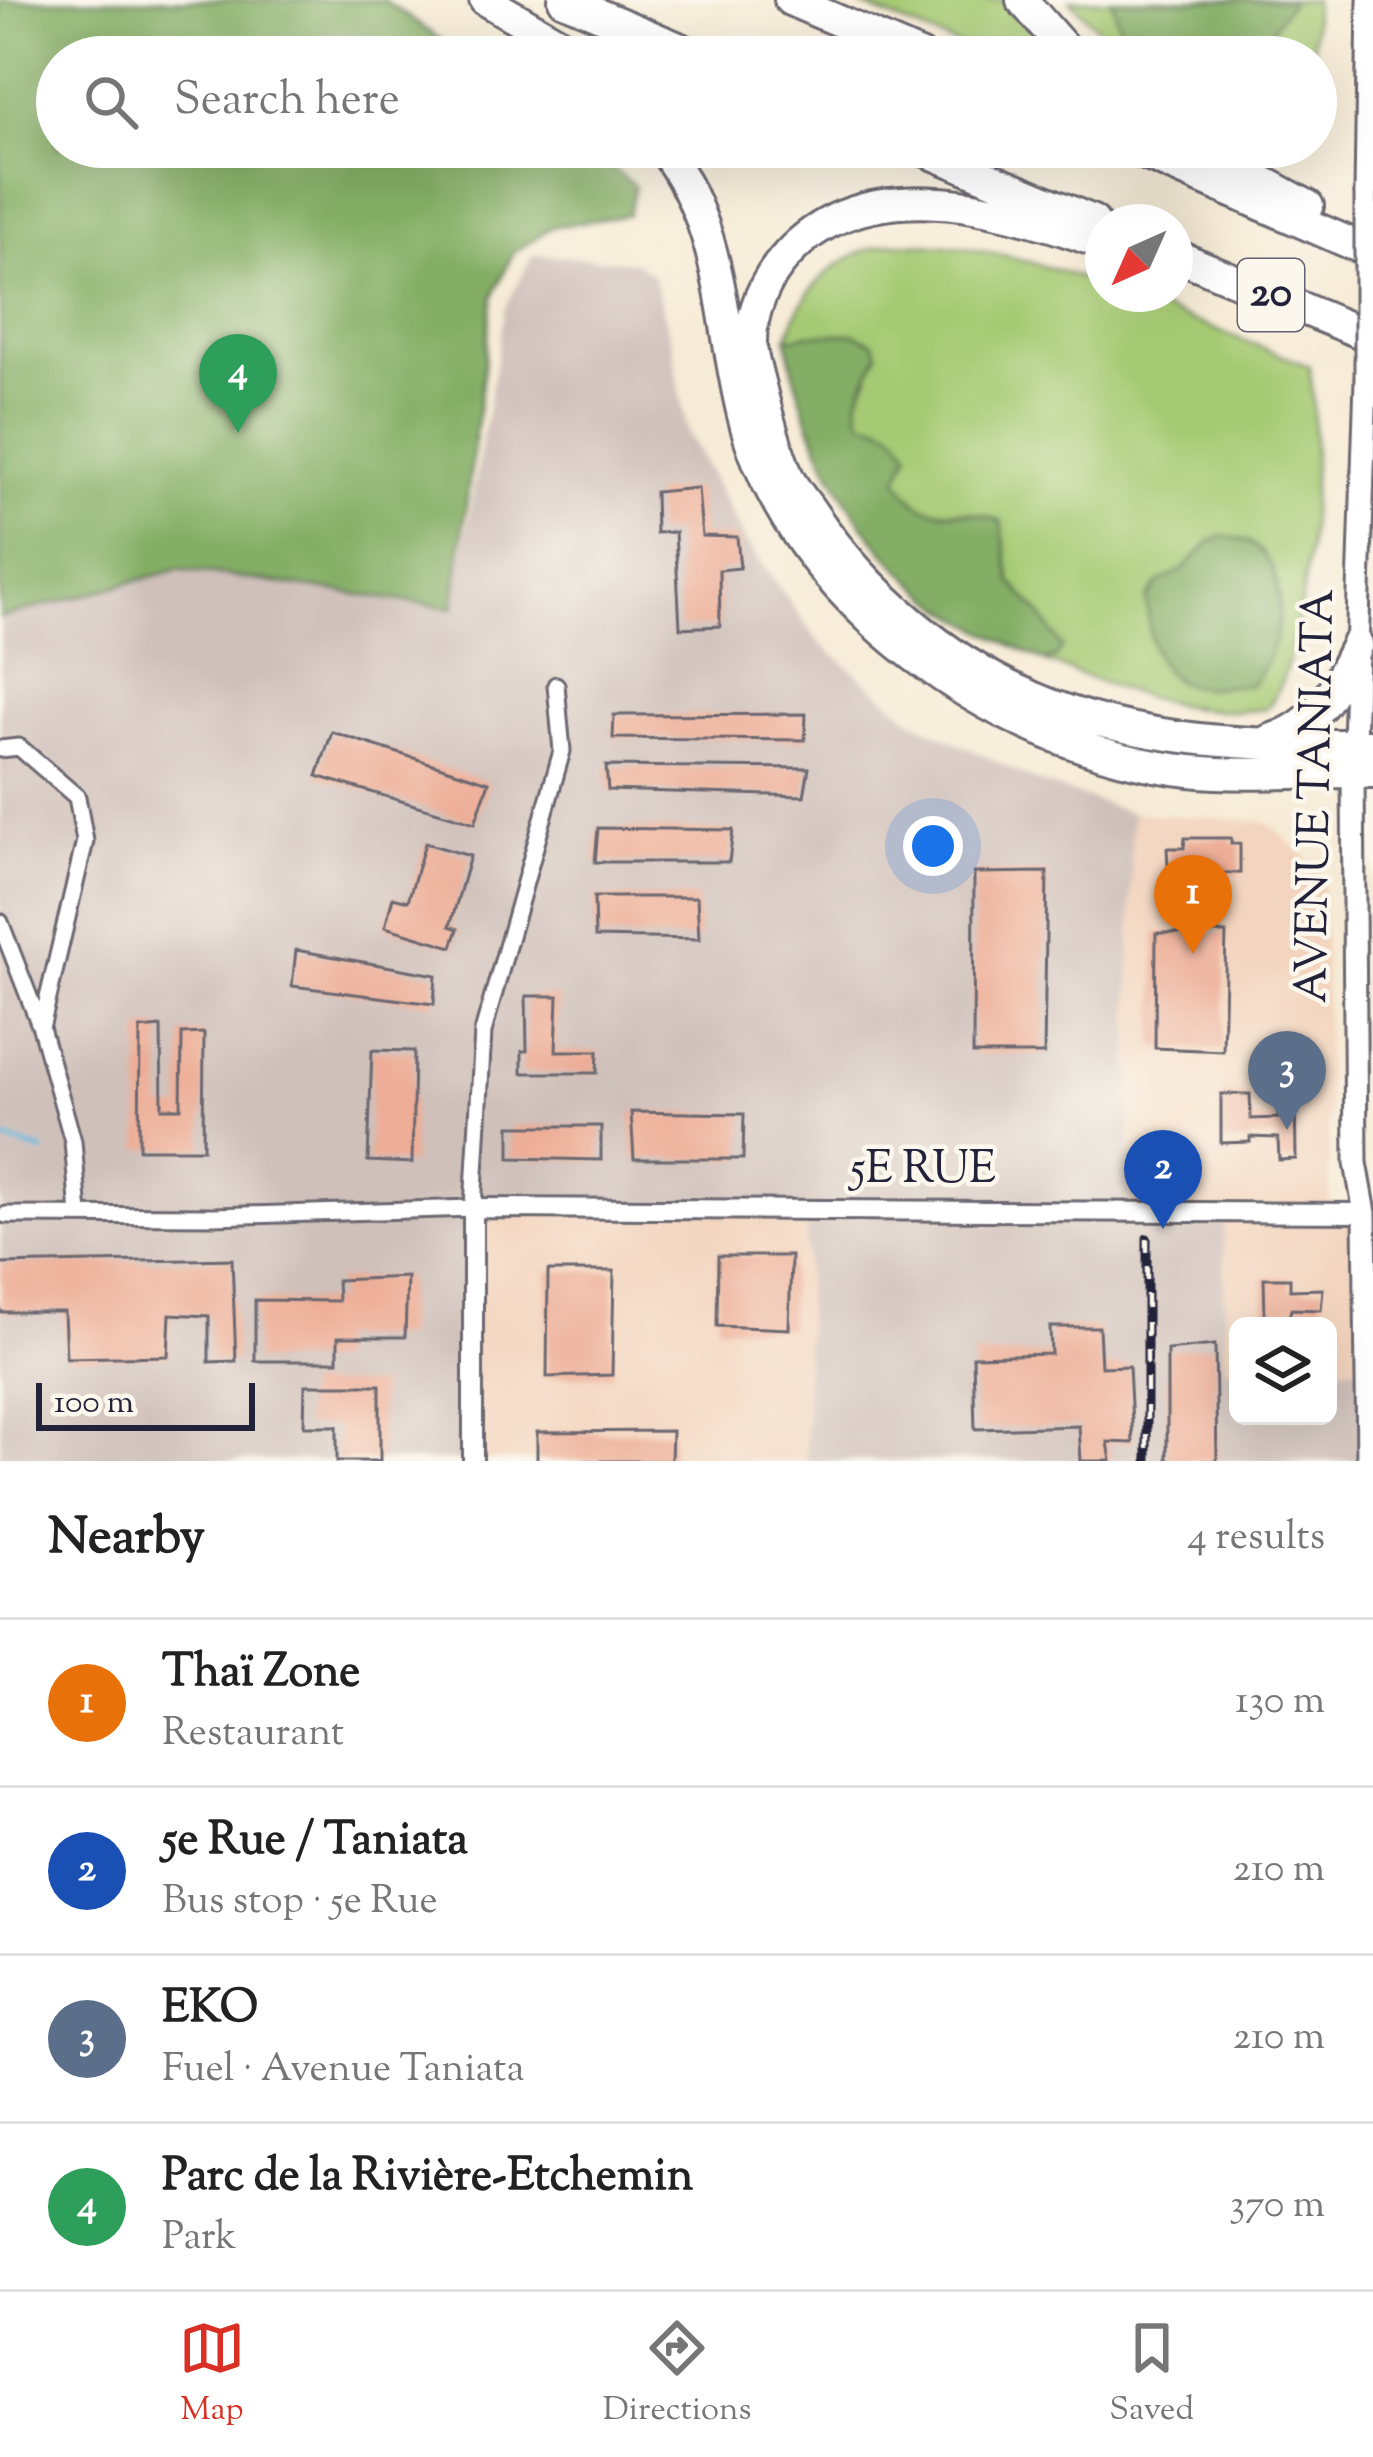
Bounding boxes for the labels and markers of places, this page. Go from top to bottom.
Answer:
pin: 4 [199,334,277,433]
pin: 1 [1154,855,1232,954]
pin: 3 [1248,1031,1326,1130]
pin: 2 [1124,1130,1202,1229]

